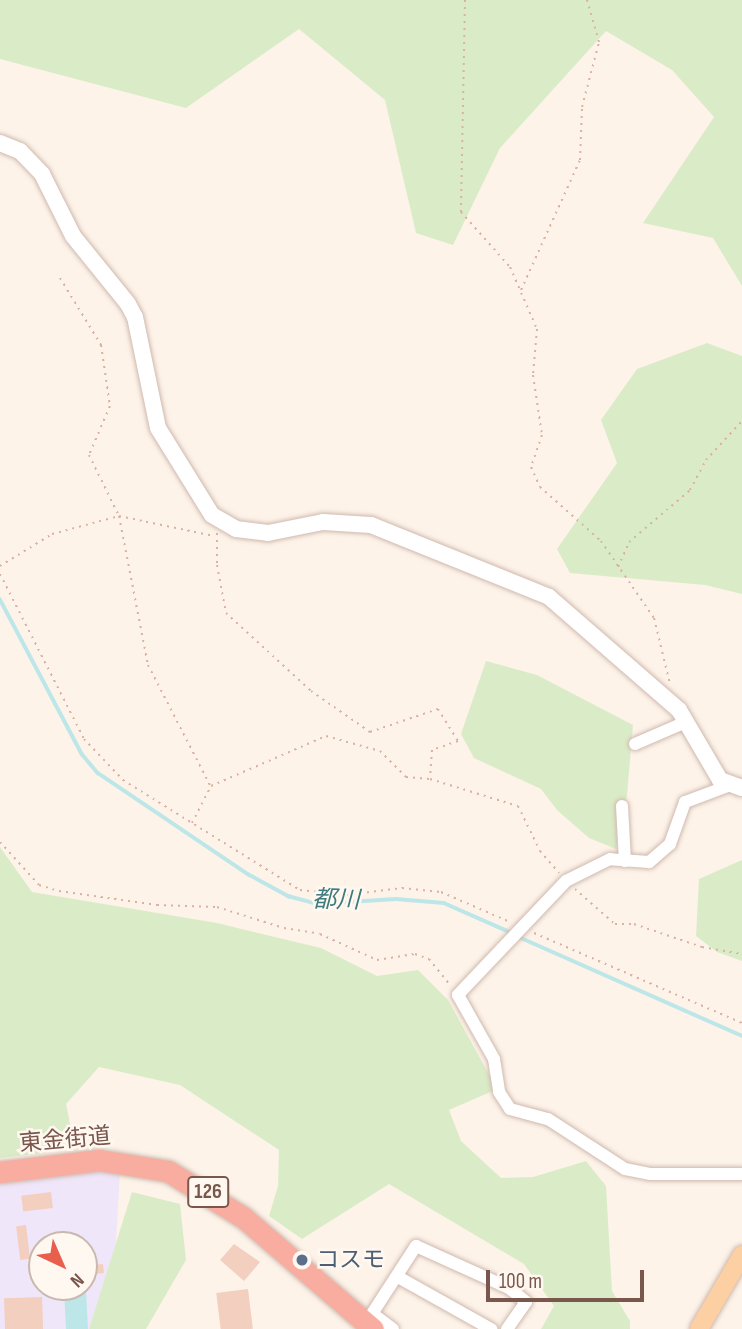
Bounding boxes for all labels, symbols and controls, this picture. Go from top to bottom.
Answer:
water label: 都川 [312,885,360,915]
street label: 東金街道 [18,1122,112,1158]
road number: 126 [187,1174,229,1210]
north arrow [28,1231,98,1301]
place label: コスモ [316,1246,385,1274]
marker: コスモ [294,1252,310,1268]
scale bar [490,1256,648,1300]
text: N [65,1268,88,1292]
text: 100 m [499,1269,542,1294]

